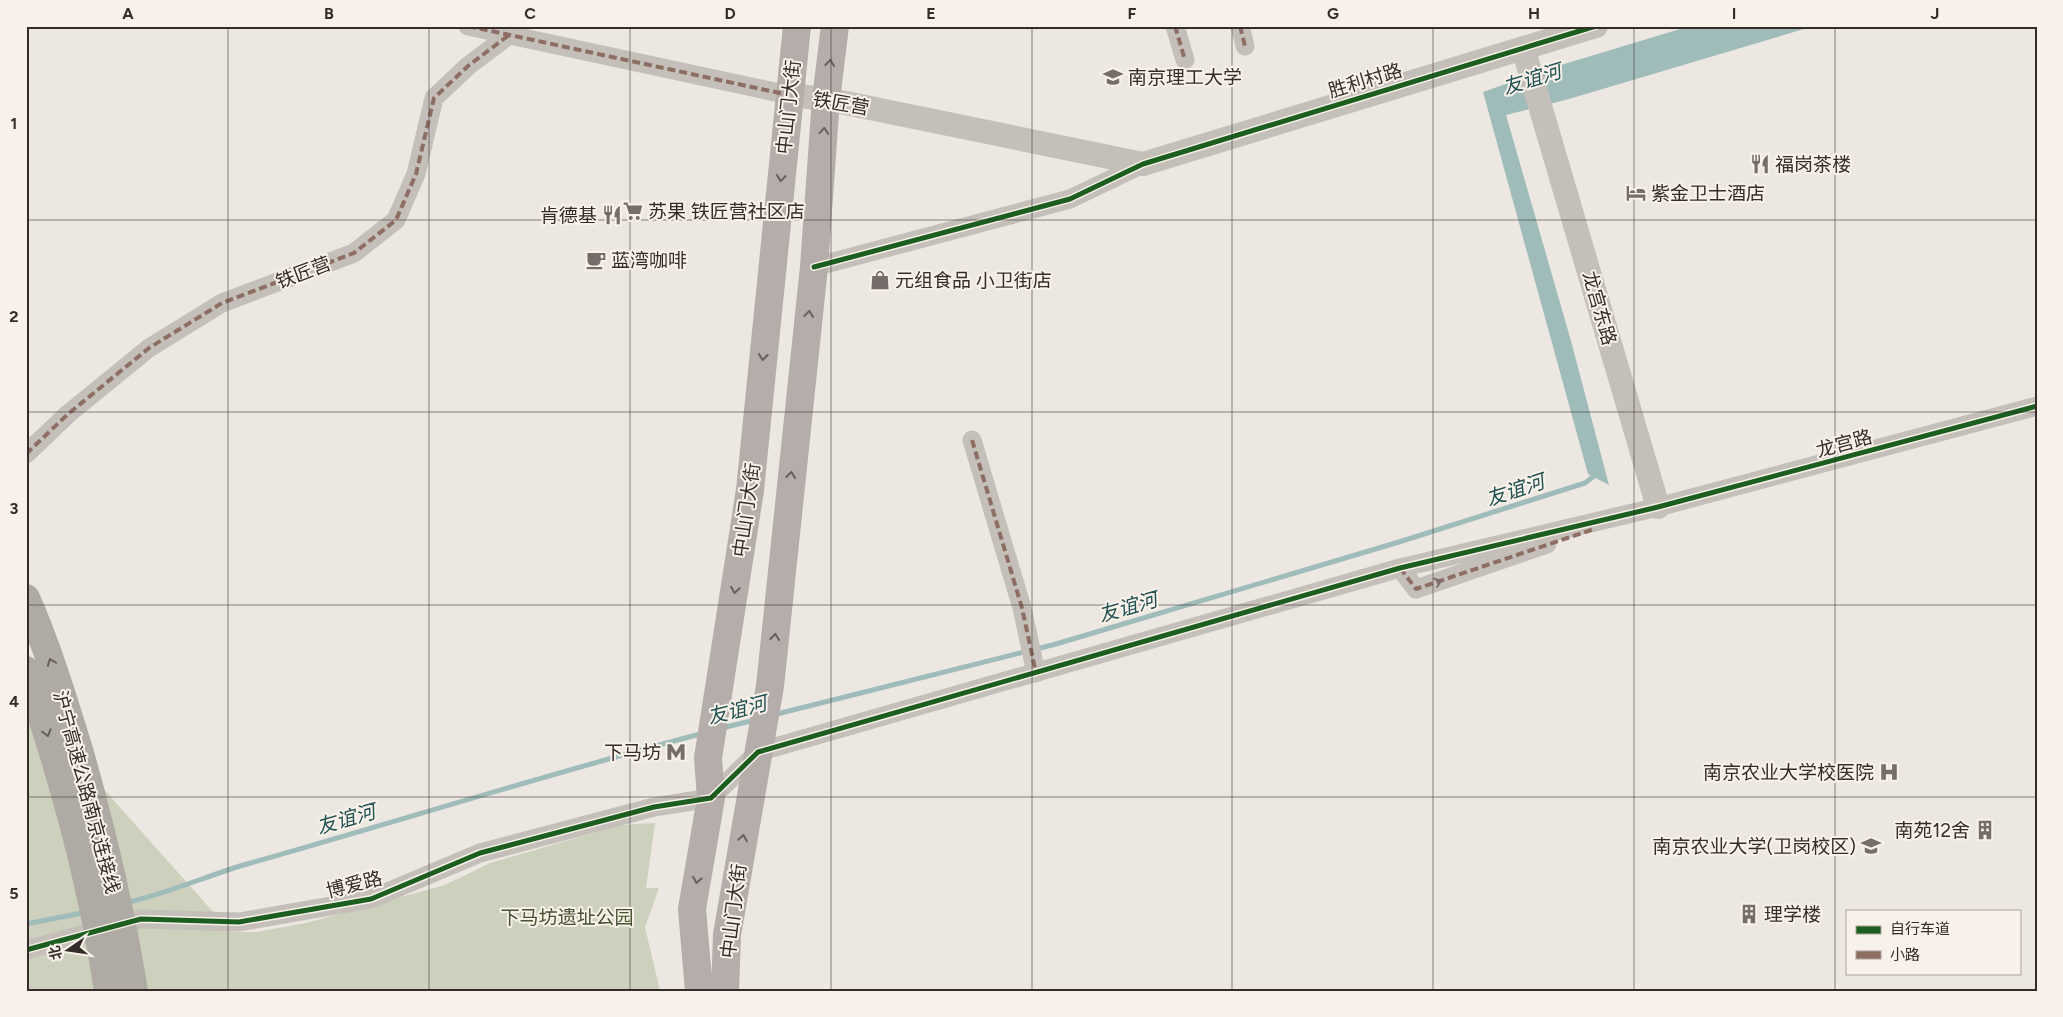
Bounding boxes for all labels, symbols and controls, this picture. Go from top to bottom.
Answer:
text: A [122,4,134,23]
text: B [324,4,334,23]
text: C [524,4,536,23]
text: D [724,4,736,23]
text: E [926,4,936,23]
text: F [1128,4,1137,23]
text: G [1327,4,1339,23]
text: H [1528,4,1540,23]
text: I [1732,4,1736,23]
text: J [1931,4,1939,23]
one-way arrow [824,58,835,66]
street label: 胜利村路 [1325,58,1405,103]
water label: 友谊河 [1500,58,1568,99]
street label: 中山门大街 [772,59,805,156]
school or university icon: 南京理工大学 [1102,66,1124,88]
place label: 南京理工大学 [1128,66,1242,89]
street label: 铁匠营 [811,87,871,120]
text: 1 [11,114,17,133]
one-way arrow [818,126,829,134]
restaurant icon: 福岗茶楼 [1749,153,1771,175]
place label: 福岗茶楼 [1775,153,1851,176]
one-way arrow [776,174,787,182]
hotel icon: 紫金卫士酒店 [1625,182,1647,204]
place label: 紫金卫士酒店 [1651,182,1765,205]
supermarket icon: 苏果 铁匠营社区店 [622,200,644,222]
place label: 苏果 铁匠营社区店 [648,200,805,223]
place label: 肯德基 [540,204,597,227]
restaurant icon: 肯德基 [601,204,623,226]
cafe icon: 蓝湾咖啡 [585,249,607,271]
place label: 蓝湾咖啡 [611,249,687,272]
street label: 铁匠营 [272,252,334,293]
street label: 龙宫东路 [1578,268,1621,348]
shop icon: 元组食品 小卫街店 [869,269,891,291]
place label: 元组食品 小卫街店 [895,269,1052,292]
text: 2 [9,307,19,326]
one-way arrow [803,310,814,318]
one-way arrow [758,354,769,362]
street label: 龙宫路 [1814,425,1875,462]
street label: 中山门大街 [728,461,764,559]
water label: 友谊河 [1483,468,1551,511]
one-way arrow [786,471,797,479]
text: 3 [10,499,19,518]
one-way arrow [1433,577,1441,587]
one-way arrow [730,586,740,595]
water label: 友谊河 [1096,586,1164,627]
one-way arrow [769,633,780,641]
one-way arrow [47,658,57,666]
street label: 沪宁高速公路南京连接线 [48,688,125,896]
water label: 友谊河 [705,690,773,729]
text: 4 [9,692,19,711]
one-way arrow [42,728,52,736]
place label: 下马坊 [604,741,661,764]
metro station icon: 下马坊 [665,741,687,763]
place label: 南京农业大学校医院 [1703,761,1874,784]
hospital icon: 南京农业大学校医院 [1878,761,1900,783]
water label: 友谊河 [314,798,382,839]
place label: 南苑12舍 [1895,819,1970,842]
building icon: 南苑12舍 [1974,819,1996,841]
one-way arrow [738,834,748,843]
place label: 南京农业大学(卫岗校区) [1653,835,1856,858]
school or university icon: 南京农业大学(卫岗校区) [1860,835,1882,857]
street label: 中山门大街 [716,863,751,960]
street label: 博爱路 [324,866,385,903]
one-way arrow [692,876,702,885]
text: 5 [9,884,19,903]
building icon: 理学楼 [1738,903,1760,925]
place label: 理学楼 [1764,903,1821,926]
park label: 下马坊遗址公园 [500,906,634,929]
legend [1846,910,2020,974]
text: 自行车道 [1890,920,1950,938]
north arrow [42,924,92,974]
text: 北 [46,944,66,962]
text: 小路 [1890,946,1920,964]

